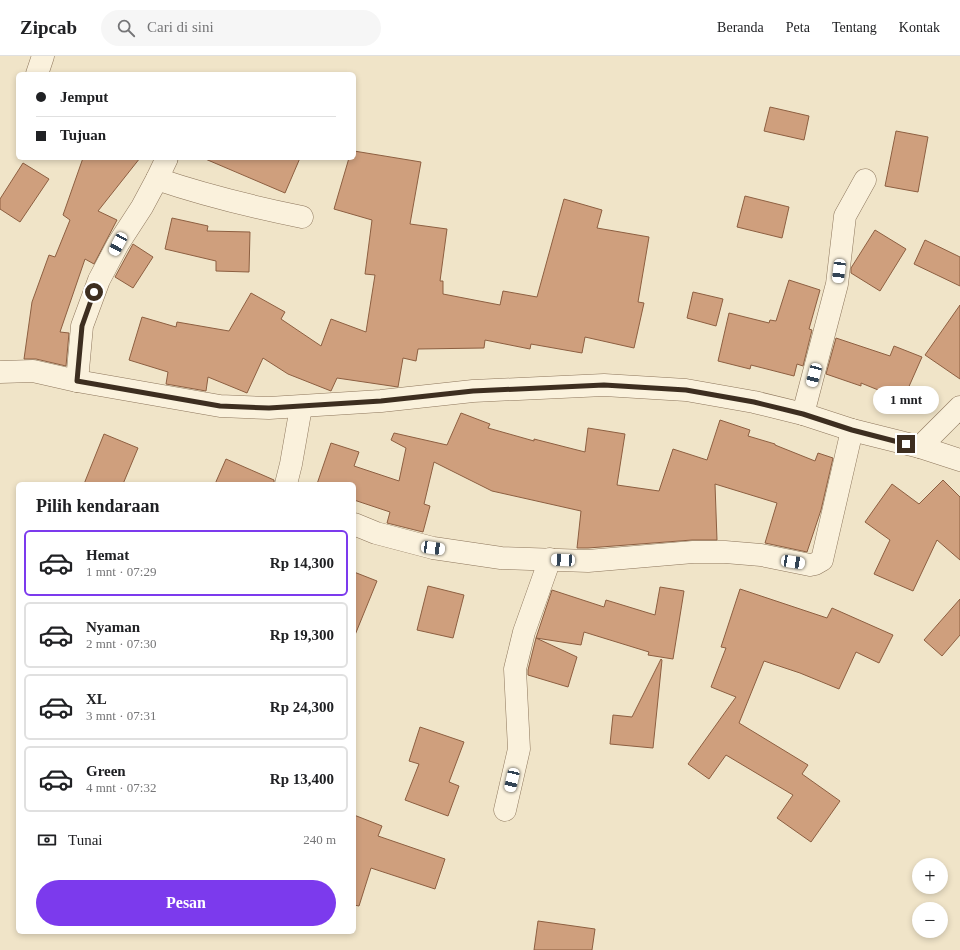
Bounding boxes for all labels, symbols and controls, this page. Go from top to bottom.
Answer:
search box [101,10,381,46]
text: Zipcab [20,17,77,38]
icon: search [115,17,137,39]
text: Cari di sini [147,19,214,35]
text: Beranda [717,20,764,35]
text: Peta [786,20,810,35]
text: Tentang [832,20,877,35]
text: Kontak [899,20,940,35]
text: Jemput [60,89,108,105]
text: Tujuan [60,127,106,143]
car [107,231,129,257]
car [832,258,846,284]
route start [85,283,103,301]
car [805,362,823,388]
callout: 1 mnt [873,386,939,414]
text: 1 mnt [890,392,922,407]
route end [897,435,915,453]
text: Pilih kendaraan [36,496,160,516]
car [420,540,446,556]
icon: car [38,545,74,581]
text: Hemat [86,547,129,563]
car [551,553,575,567]
car [780,554,806,570]
text: Rp 14,300 [270,555,334,571]
text: 1 mnt · 07:29 [86,564,156,579]
icon: car [38,617,74,653]
text: Nyaman [86,619,140,635]
text: Rp 19,300 [270,627,334,643]
text: 2 mnt · 07:30 [86,636,156,651]
icon: car [38,689,74,725]
text: XL [86,691,107,707]
text: Rp 24,300 [270,699,334,715]
text: 3 mnt · 07:31 [86,708,156,723]
icon: car [38,761,74,797]
text: Green [86,763,126,779]
car [503,767,521,793]
text: Rp 13,400 [270,771,334,787]
text: 4 mnt · 07:32 [86,780,156,795]
icon: cash [36,829,58,851]
text: Tunai [68,832,102,848]
text: 240 m [303,832,336,847]
map controls [912,858,948,938]
button: + [912,858,948,894]
button: Pesan [36,880,336,926]
button: − [912,902,948,938]

